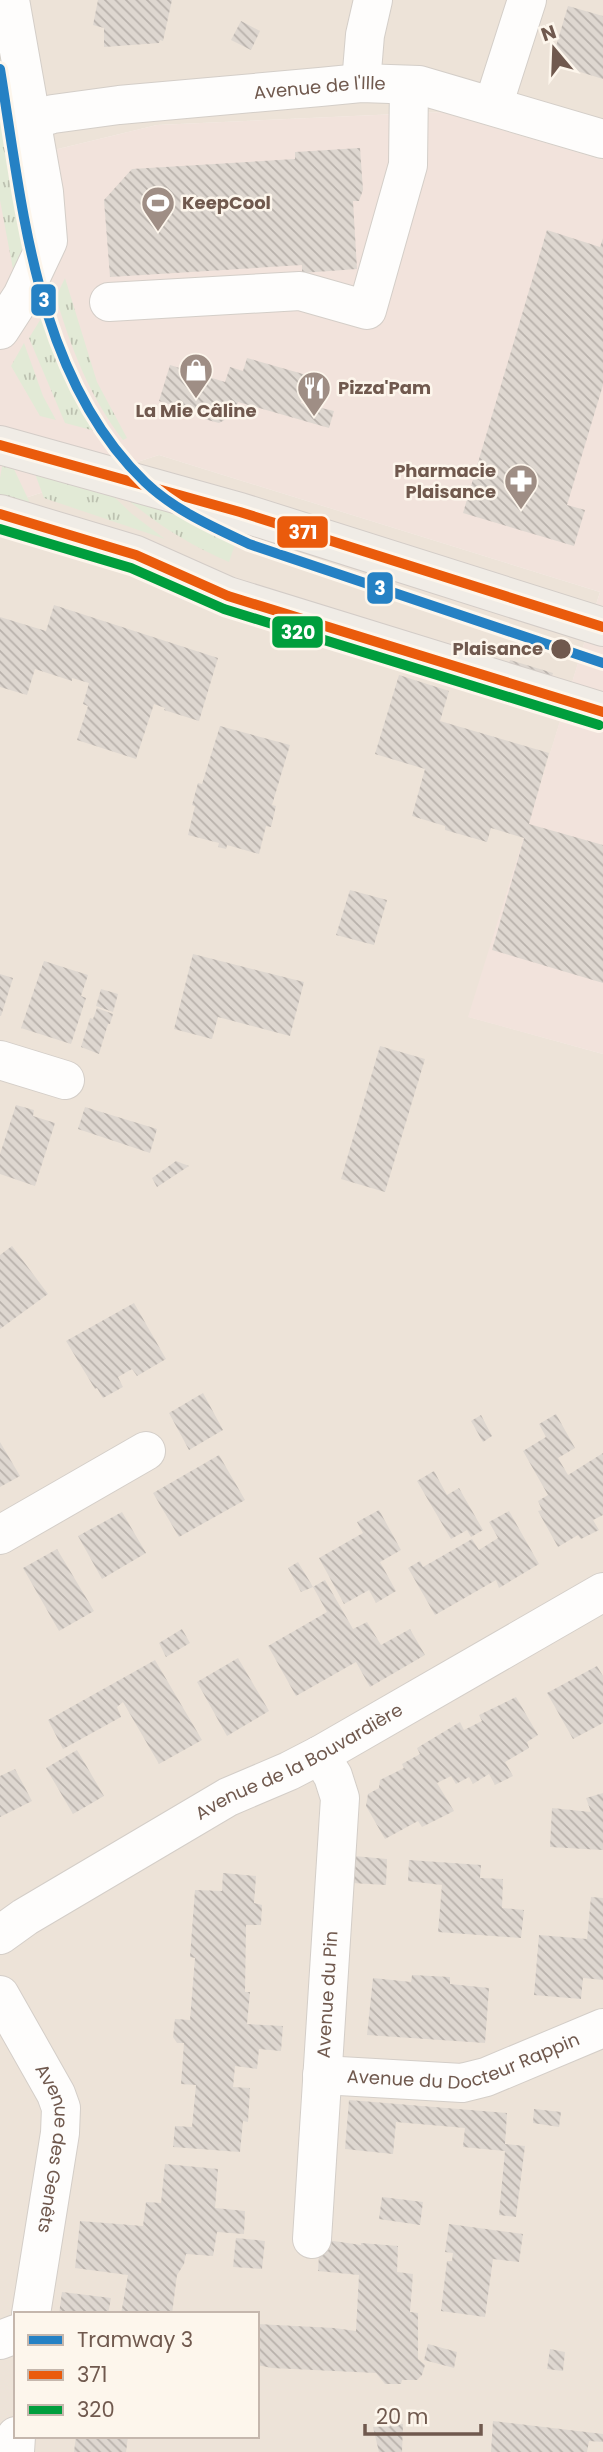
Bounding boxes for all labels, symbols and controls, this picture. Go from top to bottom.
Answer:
north arrow [519,14,589,84]
text: N [537,18,560,48]
street label: Avenue de l'Ille [253,70,386,105]
sports icon: KeepCool [139,184,177,233]
place label: KeepCool [182,190,271,215]
line badge: 3 [30,283,57,317]
text: 3 [38,287,50,314]
shop icon: La Mie Câline [177,351,215,400]
restaurant icon: Pizza'Pam [295,369,333,418]
place label: Pizza'Pam [338,375,431,400]
place label: La Mie Câline [135,398,257,423]
place label: Pharmacie Plaisance [394,458,496,504]
pharmacy icon: Pharmacie Plaisance [502,462,540,511]
line badge: 371 [276,515,329,549]
text: 371 [289,519,317,546]
line badge: 3 [366,571,394,605]
text: 3 [374,575,386,602]
line badge: 320 [271,615,324,649]
text: 320 [281,619,315,646]
place label: Plaisance [453,636,543,661]
marker: Plaisance [549,637,573,661]
street label: Avenue de la Bouvardière [190,1697,407,1826]
street label: Avenue du Pin [311,1930,344,2059]
street label: Avenue du Docteur Rappin [346,2026,583,2095]
street label: Avenue des Genêts [29,2059,74,2235]
legend [14,2312,259,2438]
text: Tramway 3 [77,2325,193,2354]
text: 371 [77,2360,108,2389]
scale bar [365,2392,480,2436]
text: 320 [77,2395,115,2424]
text: 20 m [376,2402,429,2431]

